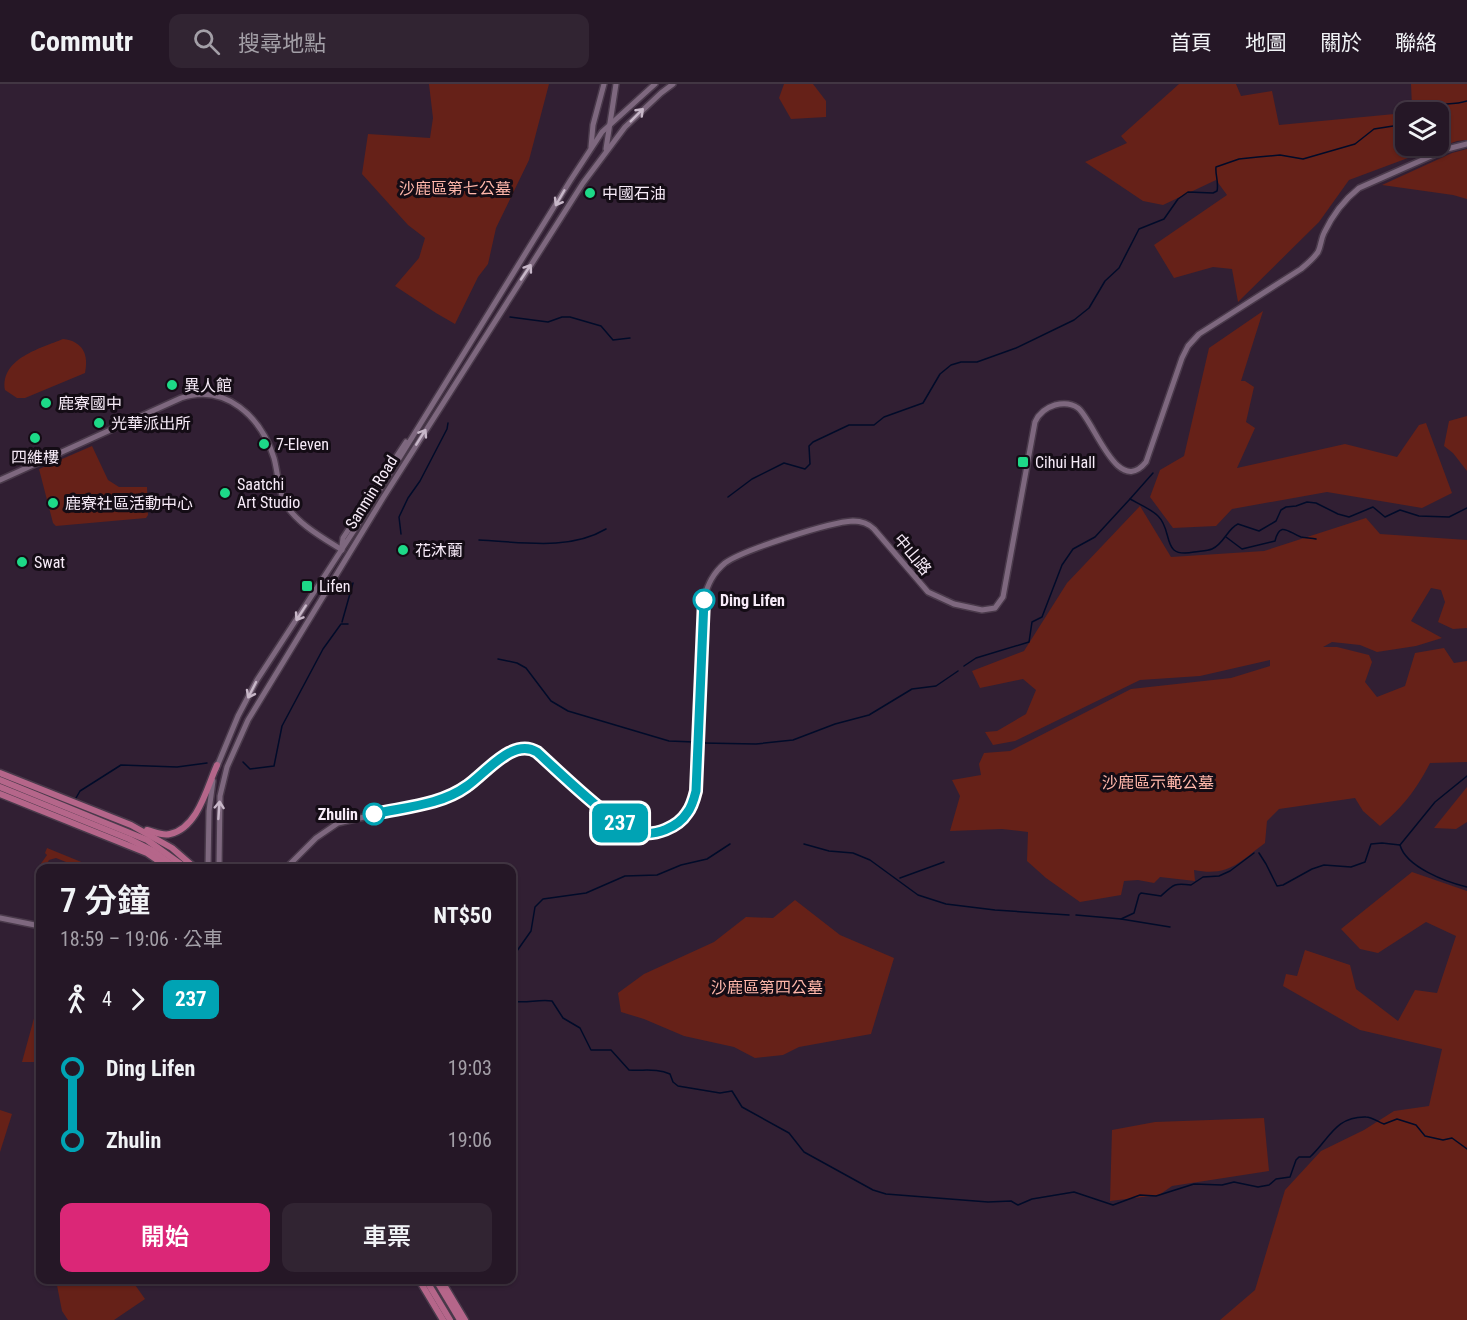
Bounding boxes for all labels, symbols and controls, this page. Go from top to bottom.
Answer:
search box [169,14,589,68]
text: Commutr [30,25,133,58]
icon: search [190,25,223,58]
text: 搜尋地點 [238,31,326,56]
text: 首頁 [1170,31,1212,55]
text: 地圖 [1245,31,1287,55]
text: 關於 [1320,31,1362,55]
text: 聯絡 [1395,31,1437,55]
map controls [1395,102,1449,156]
button: layers [1395,102,1449,156]
one-way arrow [629,108,644,122]
park label: 沙鹿區第七公墓 [399,179,511,198]
place label: 中國石油 [602,184,666,203]
marker: 中國石油 [583,186,597,200]
one-way arrow [554,189,566,206]
one-way arrow [520,265,532,281]
place label: 異人館 [184,376,232,395]
marker: 異人館 [165,378,179,392]
place label: 鹿寮國中 [58,394,122,413]
marker: 鹿寮國中 [39,396,53,410]
place label: 光華派出所 [111,414,191,433]
marker: 光華派出所 [92,416,106,430]
one-way arrow [415,429,427,446]
marker: 四維樓 [28,431,42,445]
place label: 7-Eleven [276,435,329,454]
marker: 7-Eleven [257,437,271,451]
place label: 四維樓 [11,448,59,467]
street label: Sanmin Road [341,452,401,532]
place label: Cihui Hall [1035,453,1095,472]
marker: Cihui Hall [1016,455,1030,469]
place label: Saatchi Art Studio [237,475,300,512]
marker: Saatchi Art Studio [218,486,232,500]
place label: 鹿寮社區活動中心 [65,494,193,513]
marker: 鹿寮社區活動中心 [46,496,60,510]
street label: 中山路 [890,530,935,579]
place label: 花沐蘭 [415,541,463,560]
marker: 花沐蘭 [396,543,410,557]
place label: Swat [34,553,65,572]
marker: Swat [15,555,29,569]
place label: Lifen [319,577,350,596]
marker: Lifen [300,579,314,593]
marker: Ding Lifen [693,589,715,611]
place label: Ding Lifen [720,591,785,610]
one-way arrow [295,604,307,621]
one-way arrow [246,680,257,698]
park label: 沙鹿區示範公墓 [1102,773,1214,792]
one-way arrow [214,801,225,821]
marker: Zhulin [363,803,385,825]
line badge: 237 [586,804,654,842]
place label: Zhulin [318,805,358,824]
text: 237 [604,811,636,835]
text: 7 分鐘 [60,881,150,920]
text: NT$50 [434,903,492,928]
text: 18:59 – 19:06 · 公車 [60,927,223,951]
park label: 沙鹿區第四公墓 [711,978,823,997]
icon: walk [60,983,93,1016]
icon: forward [121,983,154,1016]
text: 4 [102,987,112,1011]
text: 237 [175,987,207,1011]
text: Ding Lifen [106,1056,195,1081]
text: 19:03 [448,1056,492,1080]
text: Zhulin [106,1128,161,1153]
text: 19:06 [448,1128,492,1152]
button: 開始 [60,1203,270,1272]
button: 車票 [282,1203,492,1272]

